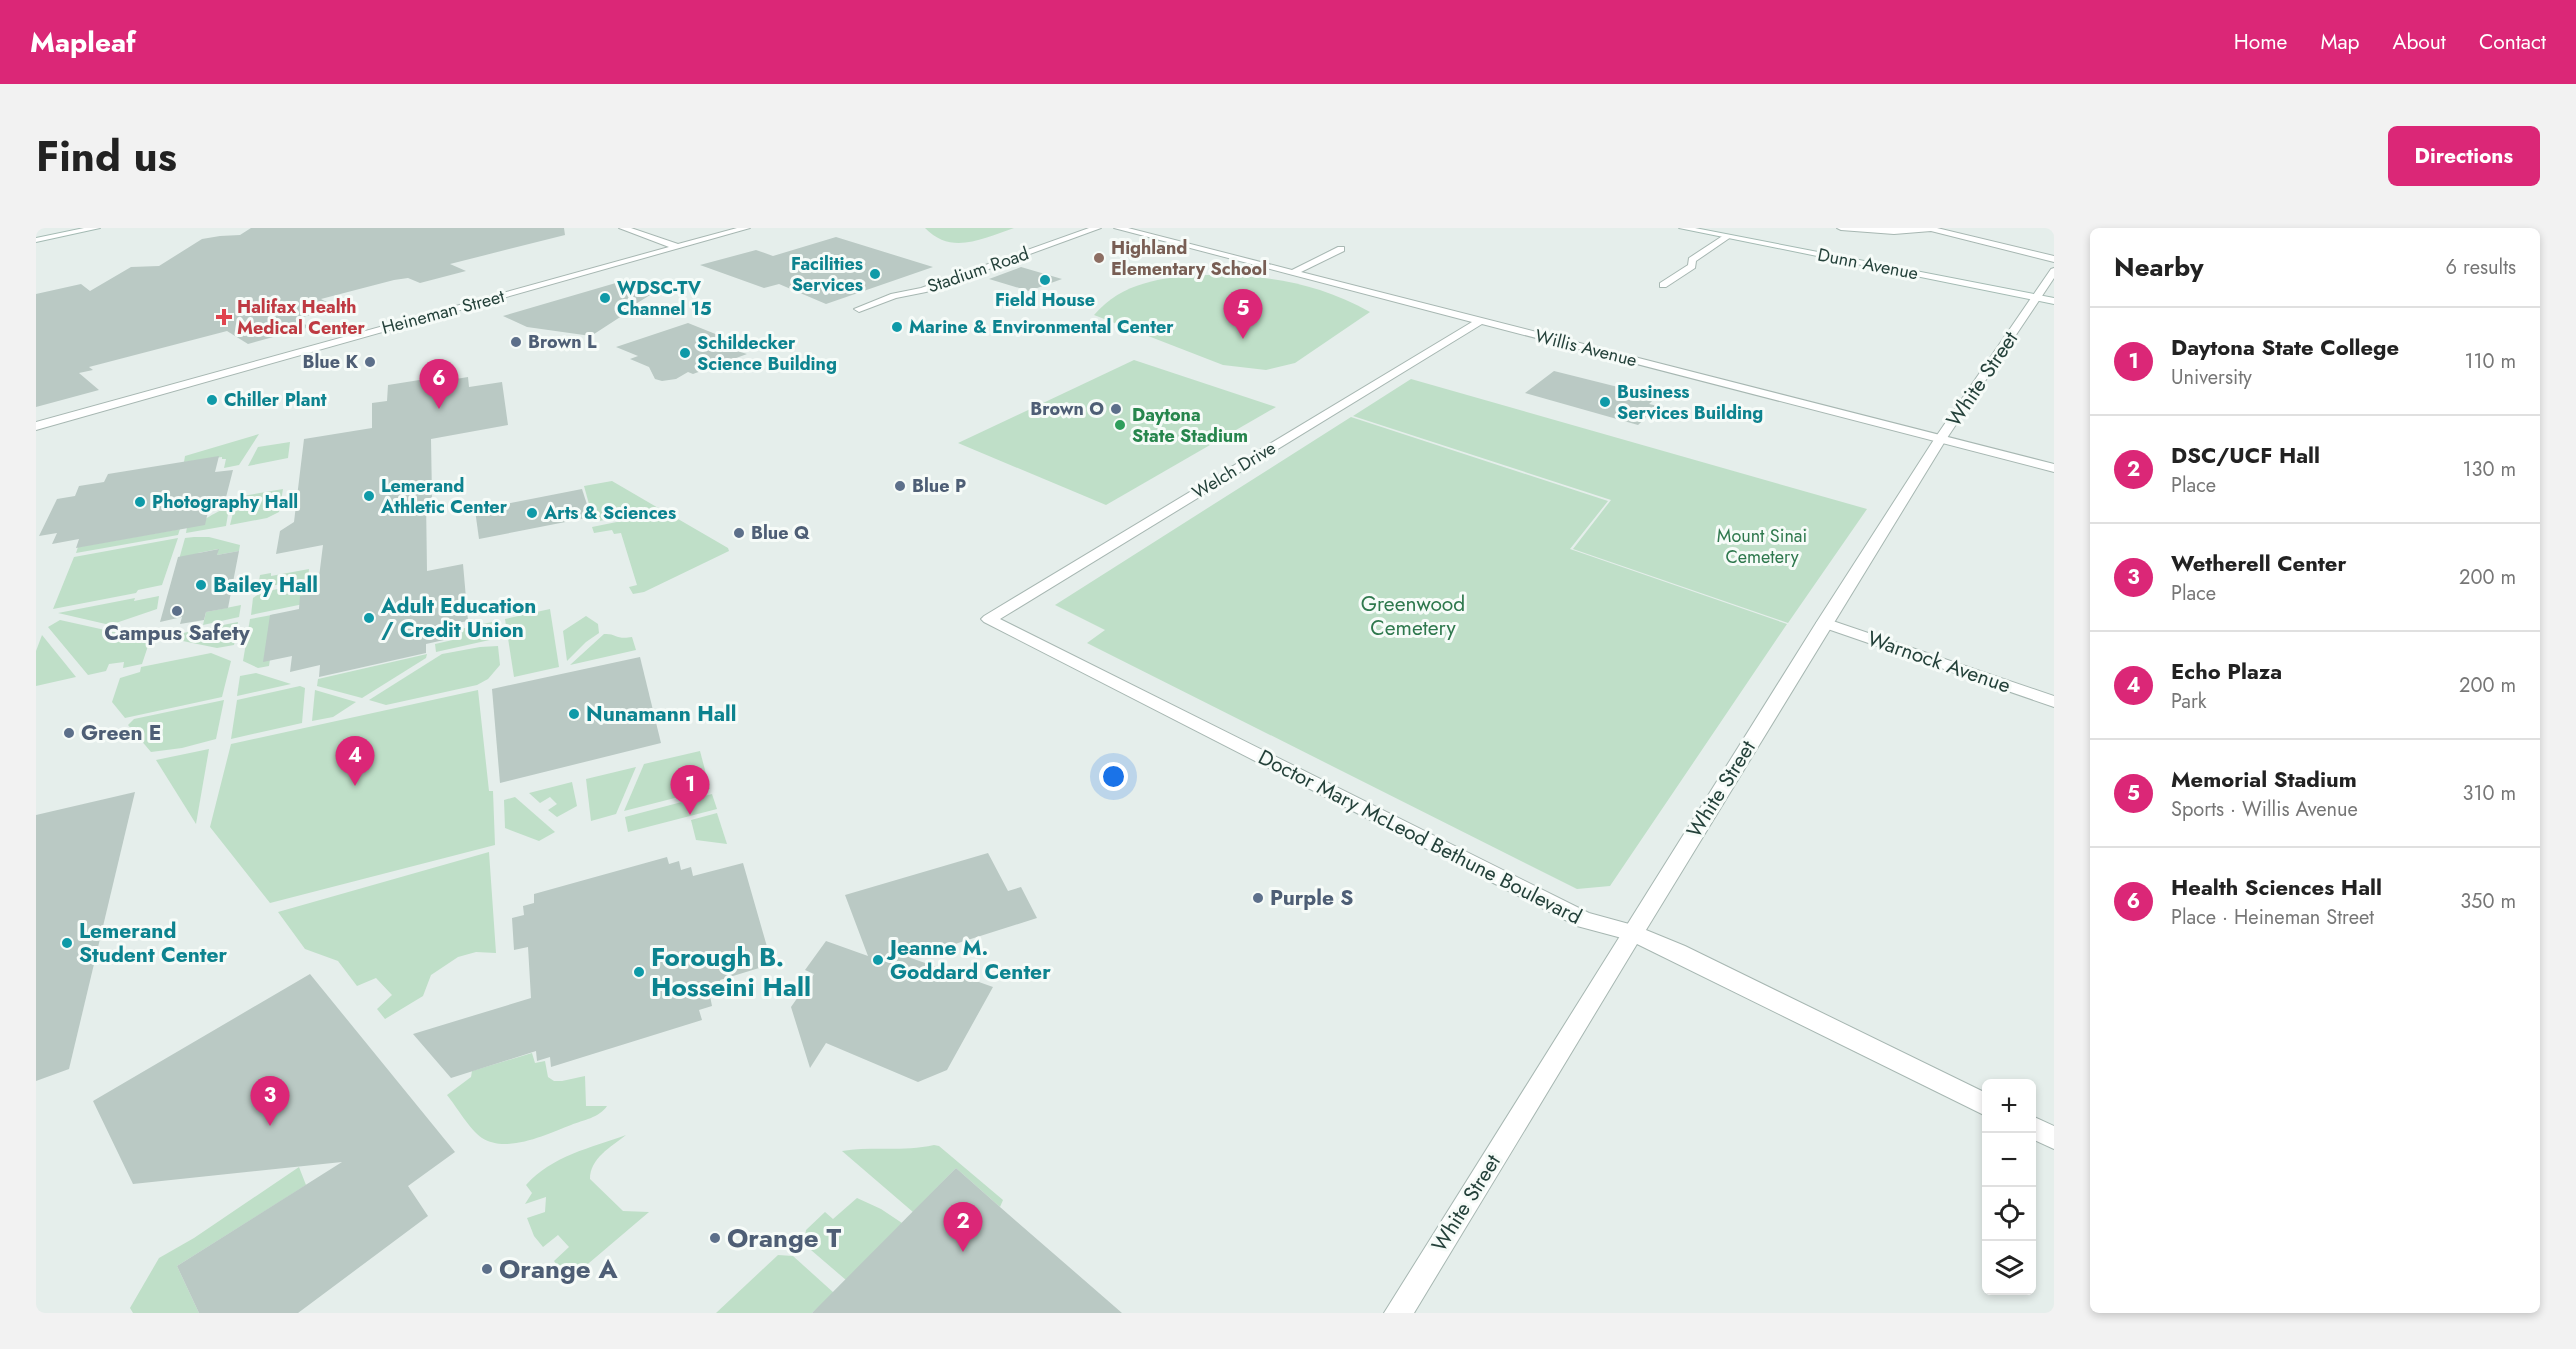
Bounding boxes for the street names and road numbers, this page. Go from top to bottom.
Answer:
street label: Stadium Road [924,241,1032,299]
street label: Dunn Avenue [1815,242,1921,286]
street label: Heineman Street [379,283,508,341]
street label: Willis Avenue [1532,323,1640,373]
street label: White Street [1939,325,2025,433]
street label: Welch Drive [1187,435,1281,505]
street label: Warnock Avenue [1863,623,2015,701]
street label: White Street [1679,735,1763,843]
street label: Doctor Mary McLeod Bethune Boulevard [1253,742,1587,932]
street label: White Street [1424,1149,1508,1257]

